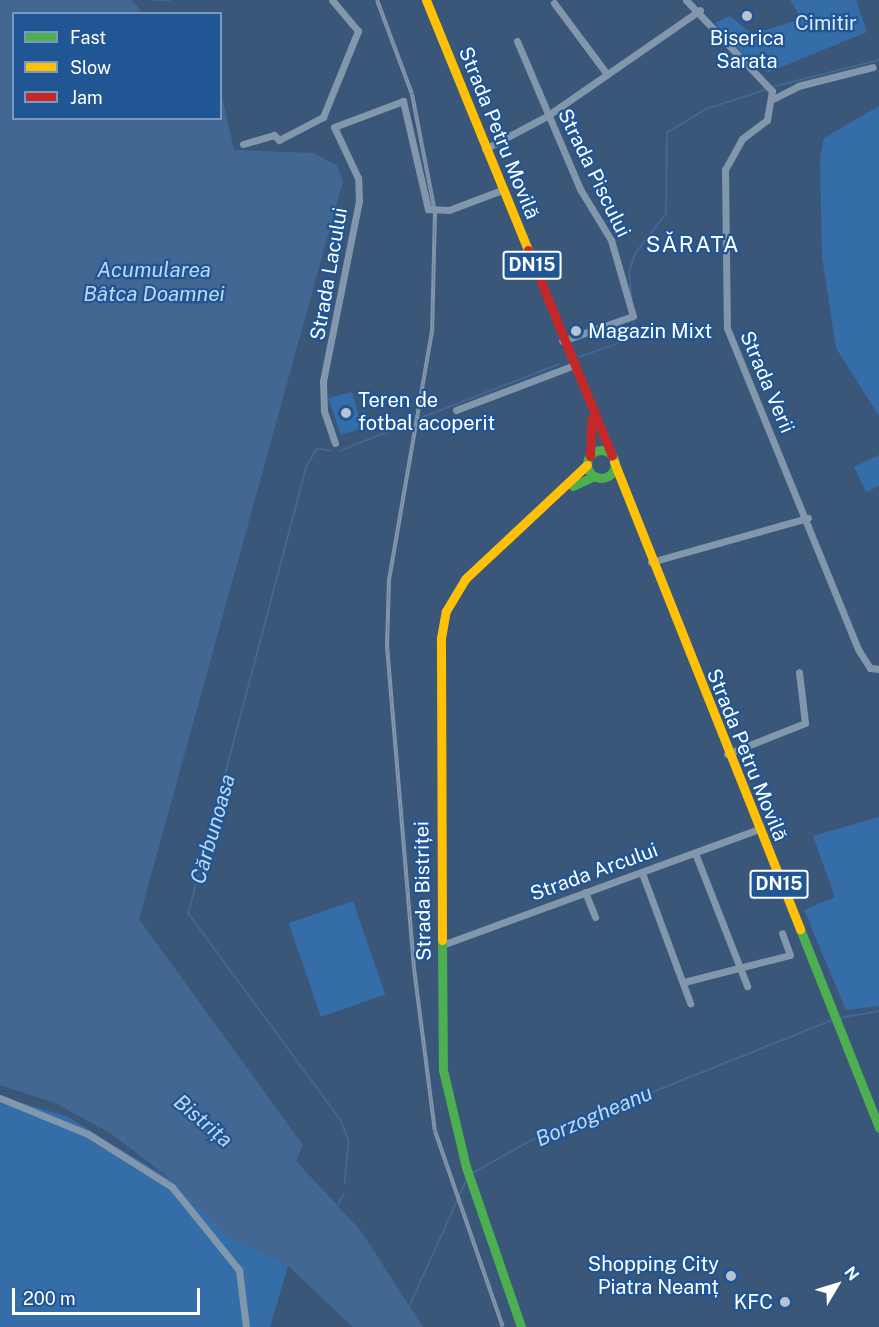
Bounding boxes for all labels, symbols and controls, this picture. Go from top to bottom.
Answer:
marker: Biserica Sarata [740,9,754,23]
park label: Cimitir [795,11,857,35]
legend [12,12,222,120]
place label: Biserica Sarata [710,26,784,73]
text: Fast [70,27,106,48]
street label: Strada Petru Movilă [454,43,544,223]
text: Slow [70,57,111,78]
text: Jam [70,87,103,108]
street label: Strada Piscului [553,105,635,241]
street label: Strada Lacului [306,206,352,342]
district label: SĂRATA [646,232,740,258]
road number: DN15 [502,250,562,280]
water label: Acumularea Bâtca Doamnei [83,257,225,307]
place label: Magazin Mixt [588,319,712,343]
marker: Magazin Mixt [569,324,583,338]
street label: Strada Verii [735,327,799,437]
place label: Teren de fotbal acoperit [358,389,495,436]
marker: Teren de fotbal acoperit [339,406,353,420]
street label: Strada Petru Movilă [702,665,792,845]
water label: Cărbunoasa [185,771,241,887]
street label: Strada Bistriței [410,821,436,961]
street label: Strada Arcului [527,838,661,906]
road number: DN15 [749,869,809,899]
water label: Borzogheanu [532,1080,656,1152]
water label: Bistrița [169,1089,237,1153]
place label: Shopping City Piatra Neamț [588,1252,719,1299]
north arrow [807,1255,867,1315]
text: N [840,1263,863,1284]
marker: Shopping City Piatra Neamț [724,1269,738,1283]
scale bar [15,1276,202,1314]
text: 200 m [23,1288,76,1309]
place label: KFC [734,1290,773,1314]
marker: KFC [778,1295,792,1309]

